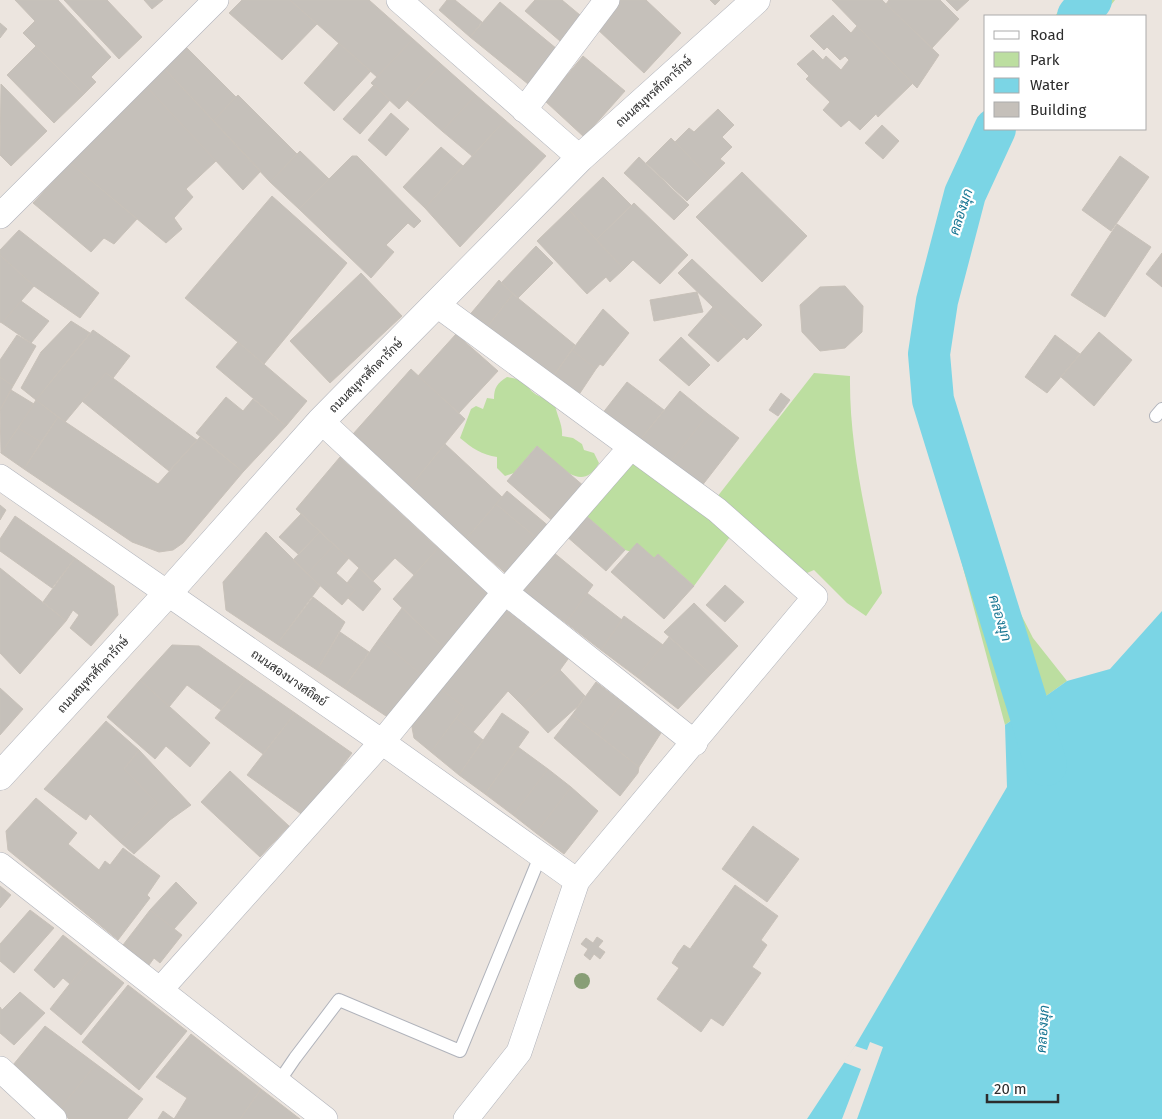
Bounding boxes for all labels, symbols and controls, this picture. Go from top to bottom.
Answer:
legend [984,15,1147,130]
text: Road [1030,26,1065,44]
text: Park [1030,51,1060,69]
street label: ถนนสมุทรศักดารักษ์ [612,53,697,132]
text: Water [1030,76,1069,94]
text: Building [1030,101,1086,119]
water label: คลองมุก [946,187,977,238]
street label: ถนนสมุทรศักดารักษ์ [326,335,408,417]
water label: คลองมุก [984,593,1015,644]
street label: ถนนสมุทรศักดารักษ์ [54,633,134,717]
street label: ถนนสองนางสถิตย์ [249,646,330,709]
water label: คลองมุก [1033,1005,1054,1054]
scale bar [987,1072,1058,1104]
text: 20 m [994,1080,1027,1098]

